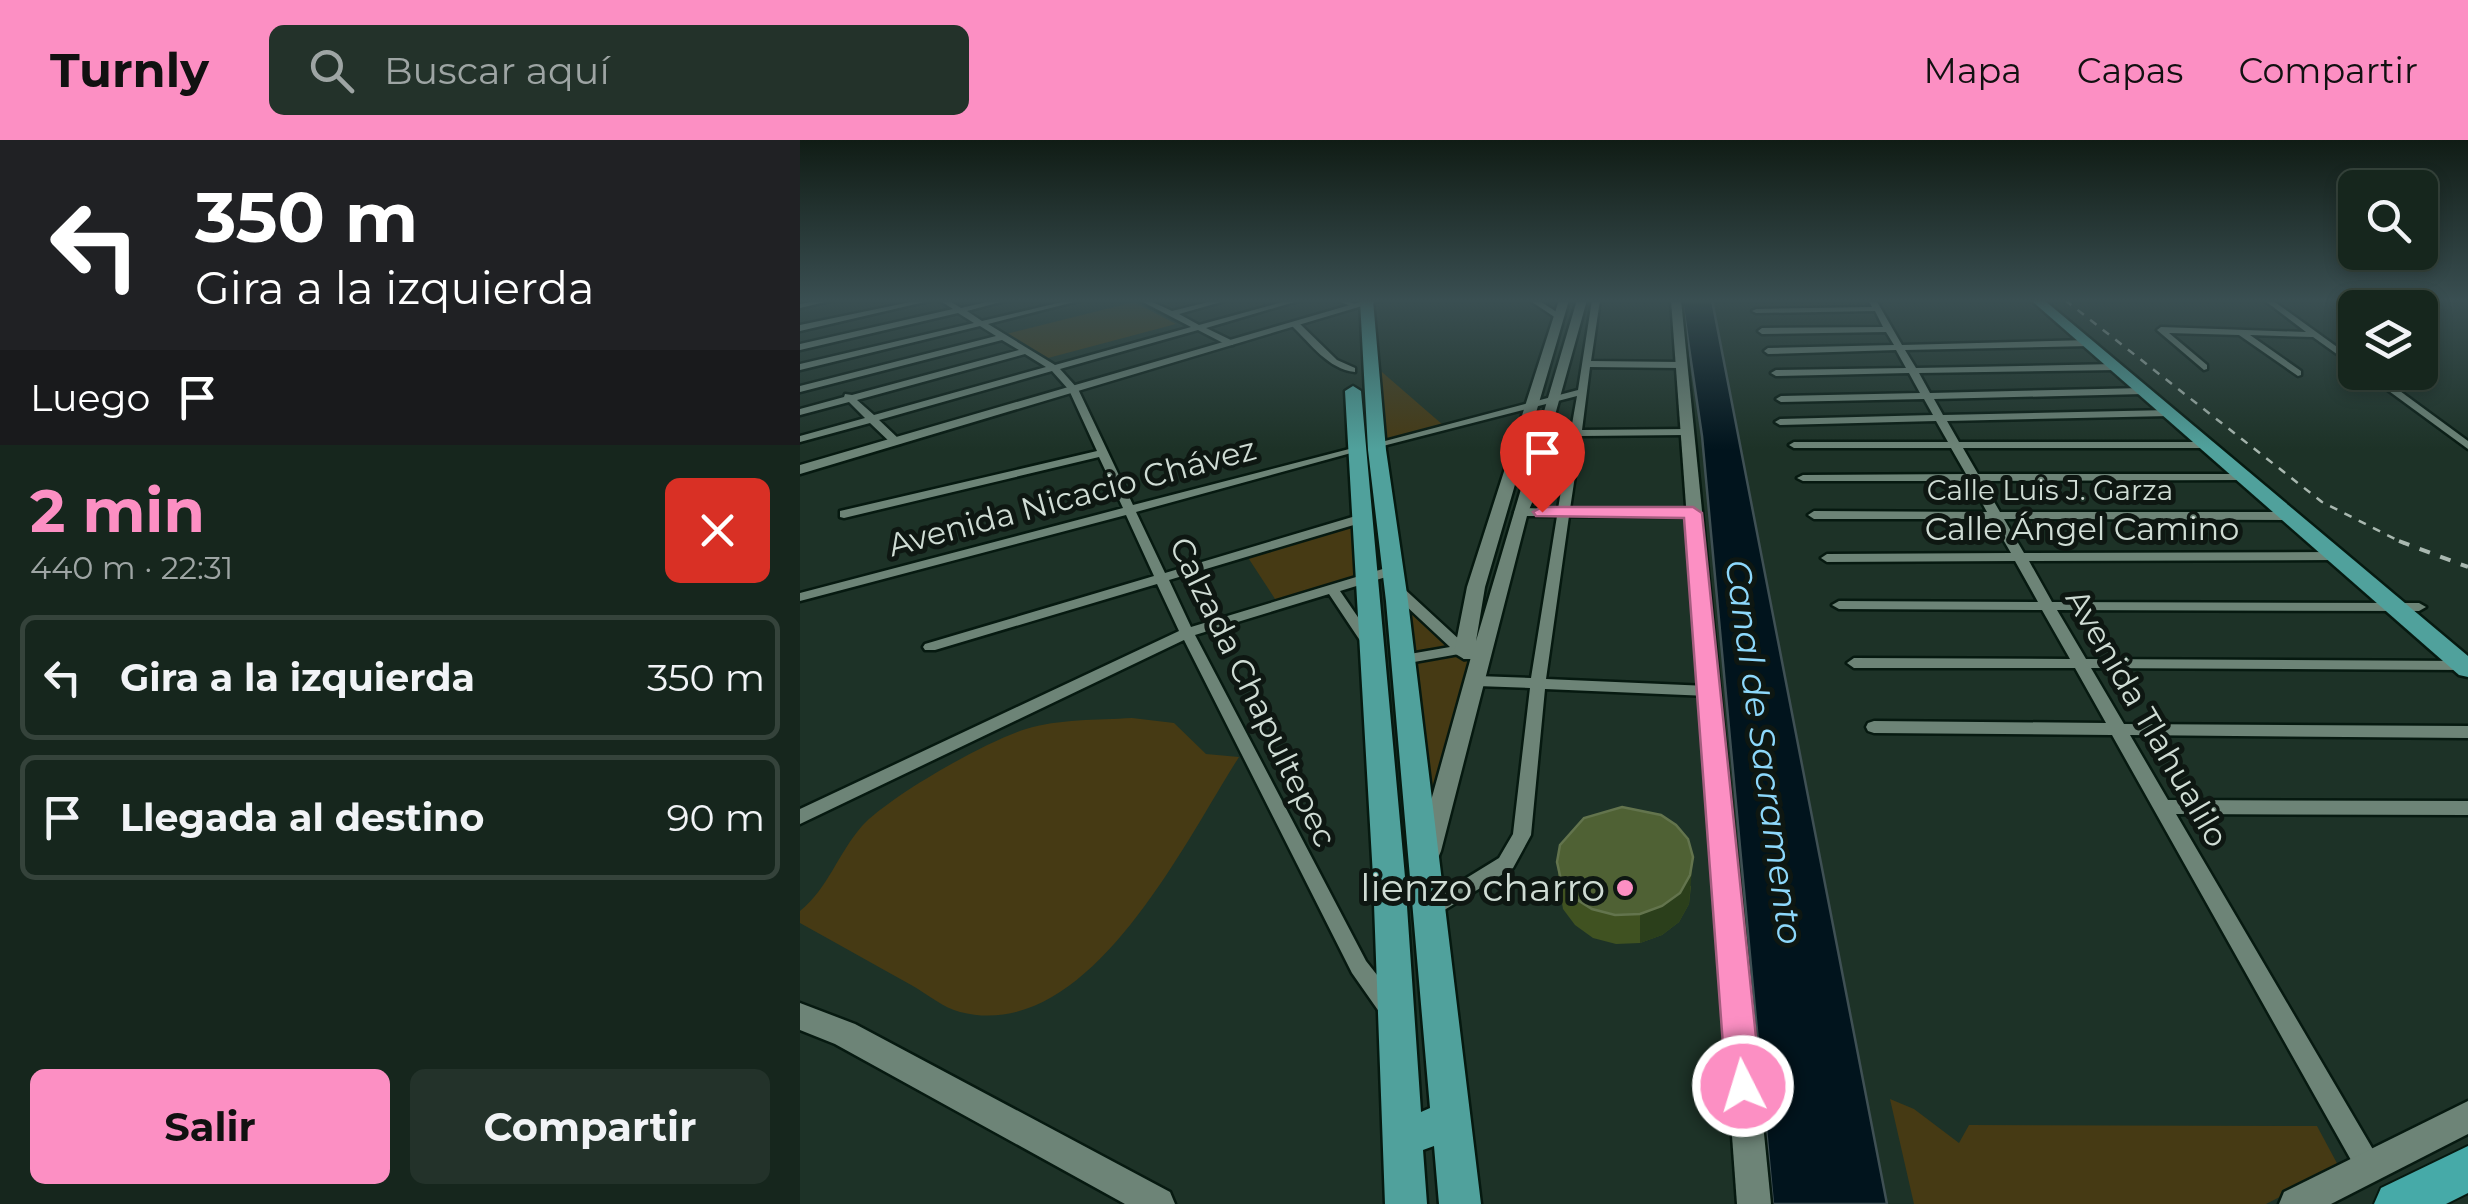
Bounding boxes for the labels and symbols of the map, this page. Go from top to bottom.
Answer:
pin [1500,410,1585,513]
street label: Avenida Nicacio Chávez [884,429,1260,564]
street label: Calle Luis J. Garza [1927,473,2173,507]
street label: Calle Ángel Camino [1925,509,2239,548]
street label: Calzada Chapultepec [1161,531,1345,853]
water label: Canal de Sacramento [1716,557,1813,947]
street label: Avenida Tlahualilo [2058,582,2237,854]
place label: lienzo charro [1360,864,1605,911]
marker: lienzo charro [1614,877,1636,899]
position arrow [1691,1034,1795,1138]

